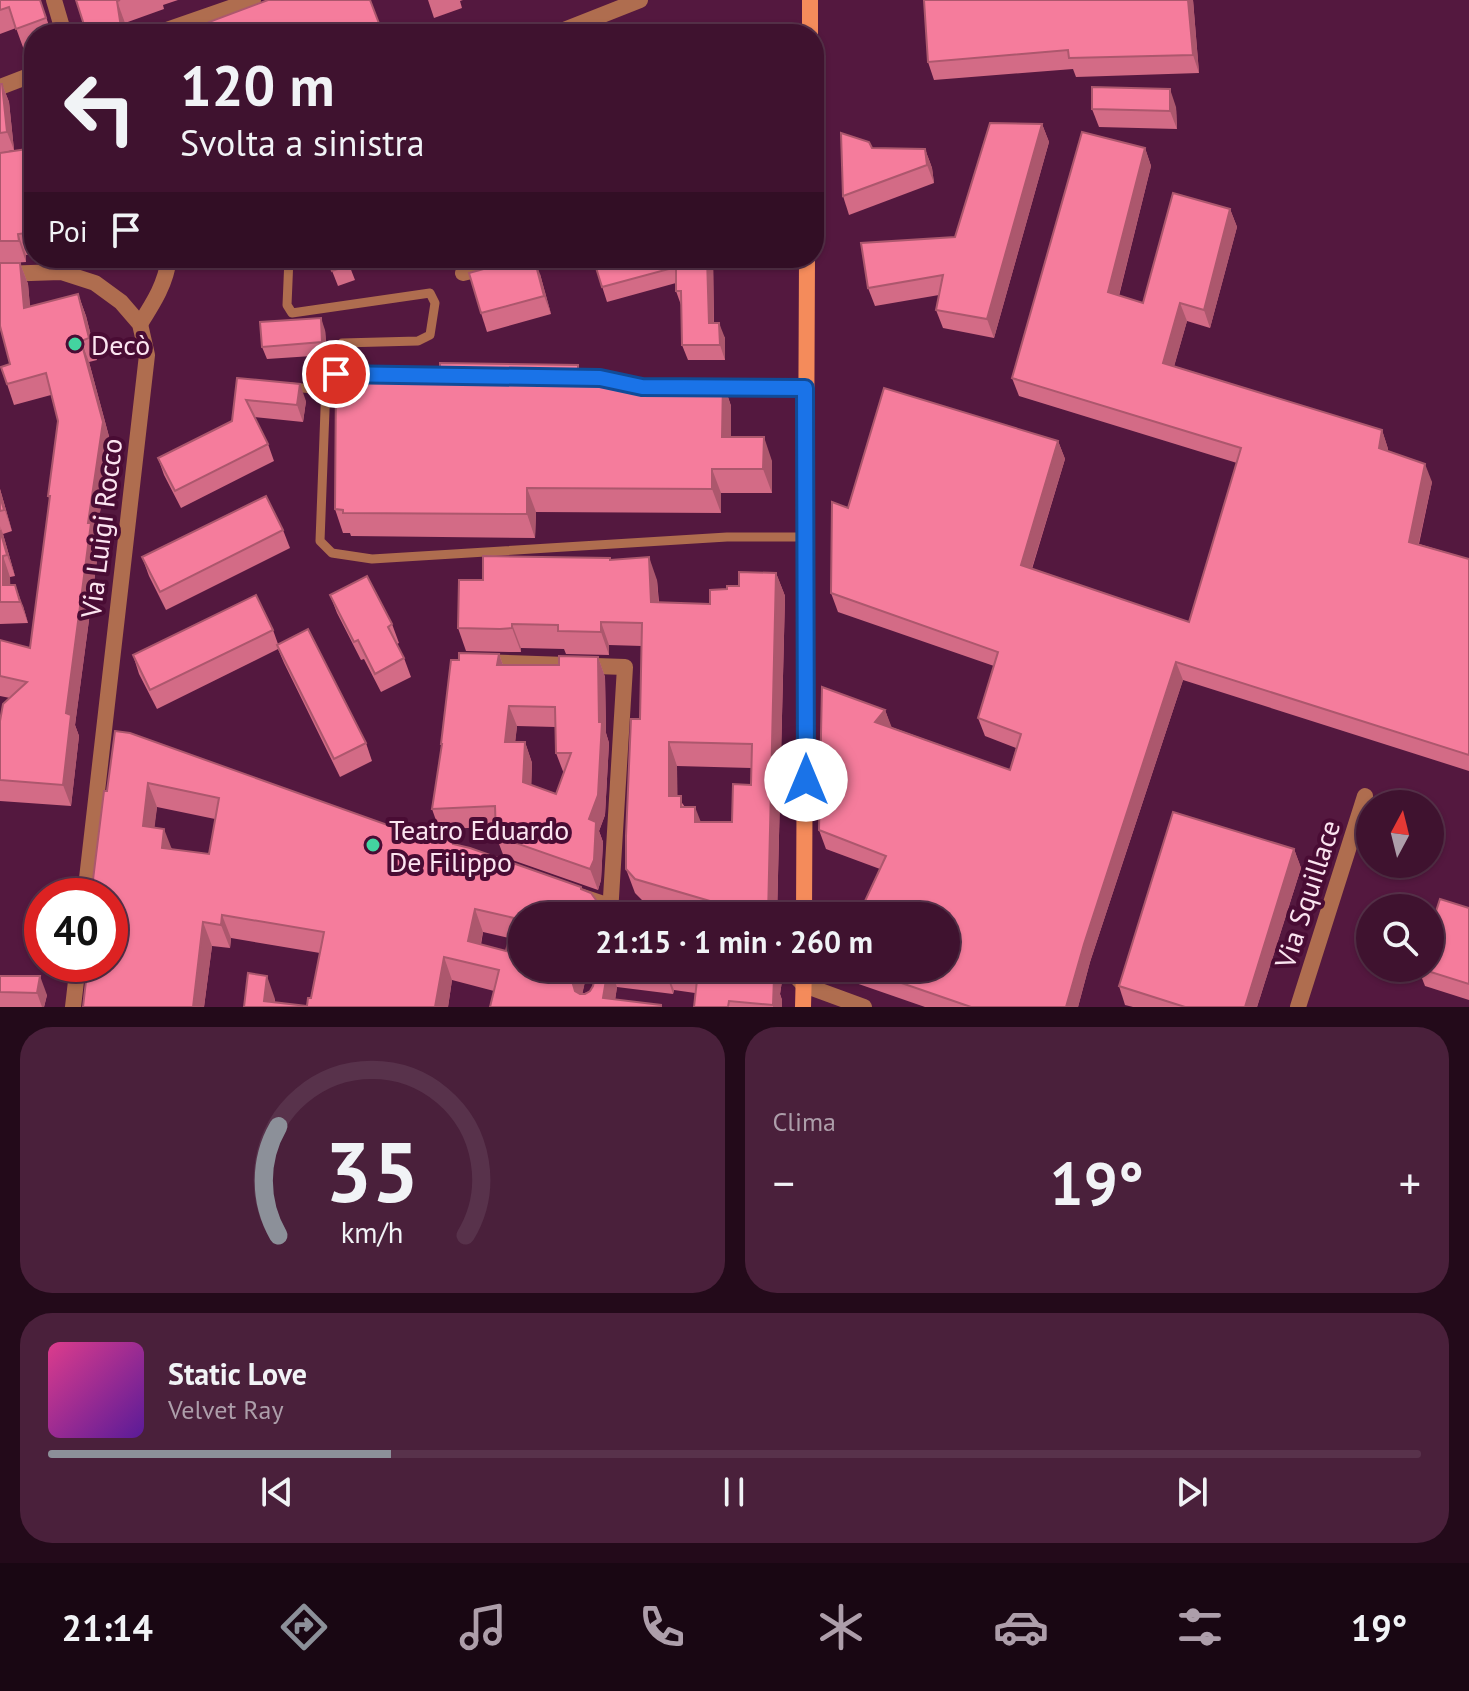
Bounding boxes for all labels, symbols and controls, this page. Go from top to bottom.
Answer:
text: 120 m [180,49,335,121]
icon: left [48,56,152,160]
text: Svolta a sinistra [180,119,425,166]
icon: arrive [104,208,148,252]
text: Poi [48,211,88,250]
place label: Decò [91,326,150,363]
marker: Decò [66,335,84,353]
pin [302,340,370,408]
icon: arrive [314,352,358,396]
street label: Via Luigi Rocco [72,436,130,621]
position arrow [764,738,848,822]
north arrow [1356,790,1444,878]
map controls [1356,790,1444,982]
place label: Teatro Eduardo De Filippo [389,811,569,880]
street label: Via Squillace [1265,815,1348,974]
marker: Teatro Eduardo De Filippo [364,836,382,854]
speed limit sign: 40 [24,878,128,982]
button: search [1356,894,1444,982]
text: 21:15 · 1 min · 260 m [595,922,873,961]
text: Clima [773,1105,836,1138]
text: 35 [325,1117,419,1225]
text: 19° [1050,1144,1144,1222]
text: − [773,1154,795,1211]
text: + [1399,1154,1421,1211]
text: km/h [341,1214,404,1251]
text: Static Love [168,1354,307,1393]
text: Velvet Ray [168,1393,284,1426]
icon: previous [255,1470,299,1514]
icon: pause [712,1470,756,1514]
icon: next [1170,1470,1214,1514]
icon: directions [276,1599,332,1655]
icon: music [455,1599,511,1655]
icon: phone [634,1599,690,1655]
icon: climate [813,1599,869,1655]
icon: car [993,1599,1049,1655]
icon: filters [1172,1599,1228,1655]
text: 21:14 [62,1604,153,1651]
text: 19° [1351,1604,1407,1651]

